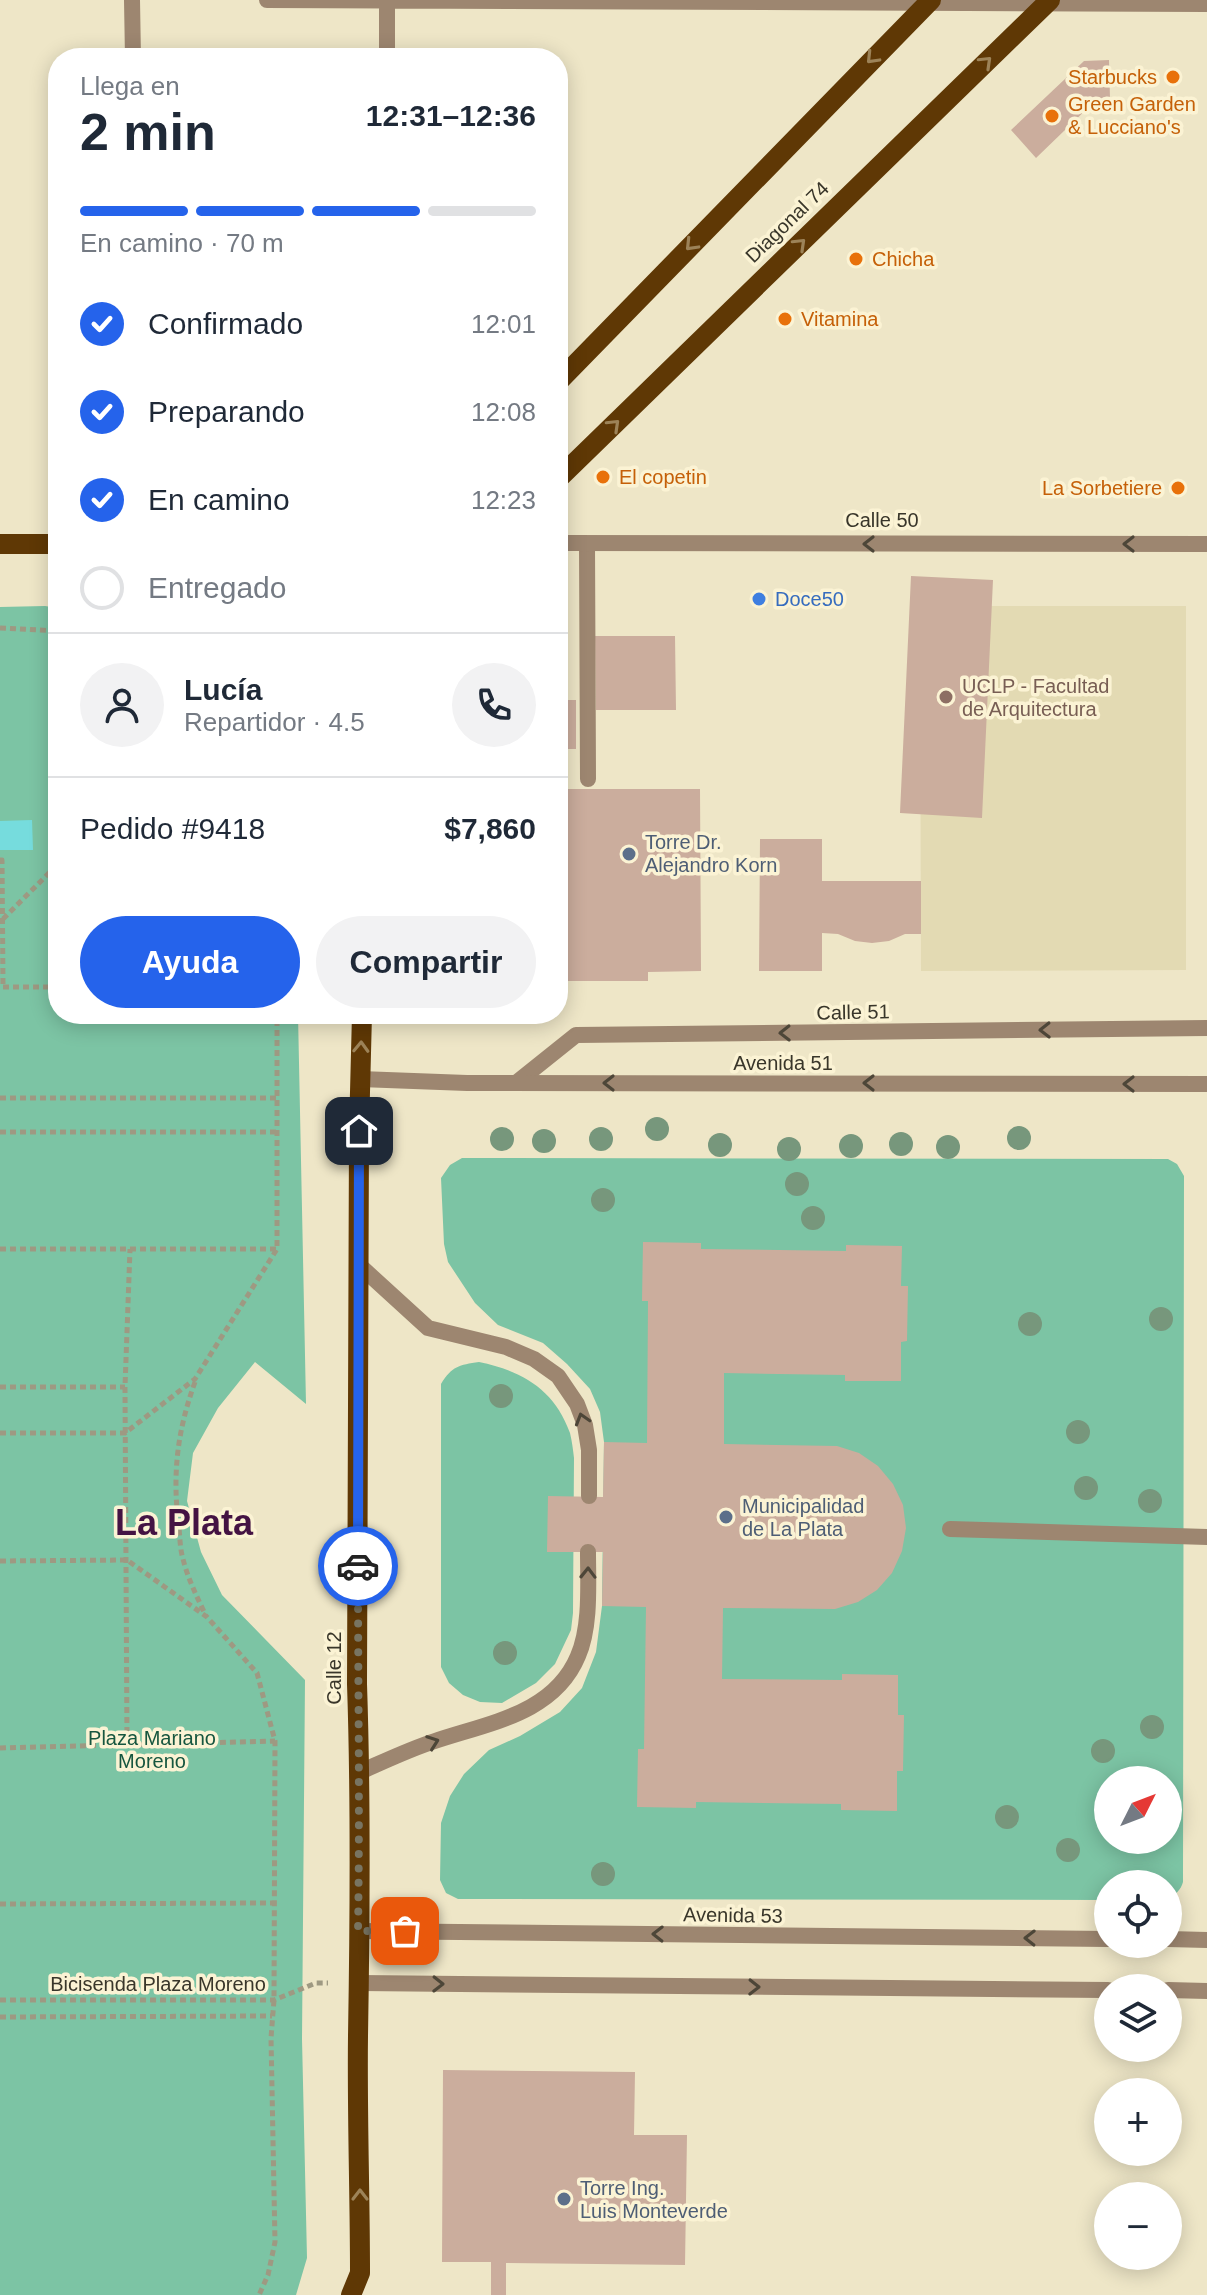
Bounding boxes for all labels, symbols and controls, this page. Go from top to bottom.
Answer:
one-way arrow [867,49,882,63]
one-way arrow [977,57,991,71]
place label: Starbucks [1068,66,1157,88]
marker: Starbucks [1164,68,1182,86]
text: Llega en [80,71,180,101]
place label: Green Garden & Lucciano's [1068,93,1196,138]
text: 12:31–12:36 [366,99,536,132]
text: 2 min [80,103,216,161]
marker: Green Garden & Lucciano's [1043,107,1061,125]
street label: Diagonal 74 [741,177,833,267]
text: En camino · 70 m [80,228,284,258]
one-way arrow [686,236,701,250]
one-way arrow [791,238,805,253]
place label: Chicha [872,248,935,270]
marker: Chicha [847,250,865,268]
icon: check [80,302,124,346]
text: Confirmado [148,307,303,340]
place label: Vitamina [801,308,879,330]
text: 12:01 [471,309,536,339]
marker: Vitamina [776,310,794,328]
icon: check [80,390,124,434]
text: Preparando [148,395,305,428]
text: 12:08 [471,397,536,427]
one-way arrow [605,420,619,434]
place label: El copetin [619,466,707,488]
marker: El copetin [594,468,612,486]
place label: La Sorbetiere [1042,477,1162,499]
icon: check [80,478,124,522]
marker: La Sorbetiere [1169,479,1187,497]
text: En camino [148,483,290,516]
text: 12:23 [471,485,536,515]
street label: Calle 50 [845,509,919,531]
one-way arrow [862,535,875,553]
one-way arrow [1122,535,1135,553]
text: Entregado [148,571,286,604]
place label: Doce50 [775,588,844,610]
marker: Doce50 [750,590,768,608]
button: person [80,663,164,747]
button: phone [452,663,536,747]
text: Lucía [184,673,262,706]
place label: UCLP - Facultad de Arquitectura [962,675,1109,720]
marker: UCLP - Facultad de Arquitectura [937,688,955,706]
text: Repartidor · 4.5 [184,707,365,737]
text: Pedido #9418 [80,812,265,845]
text: $7,860 [444,812,536,845]
place label: Torre Dr. Alejandro Korn [645,831,777,876]
marker: Torre Dr. Alejandro Korn [620,845,638,863]
button: Ayuda [80,916,300,1008]
button: Compartir [316,916,536,1008]
street label: Calle 51 [816,1000,890,1024]
one-way arrow [1038,1021,1051,1039]
one-way arrow [778,1024,791,1042]
one-way arrow [352,1040,369,1053]
street label: Avenida 51 [733,1052,833,1074]
one-way arrow [602,1074,615,1092]
one-way arrow [862,1074,875,1092]
one-way arrow [1122,1075,1135,1093]
pin [325,1097,393,1165]
icon: home [337,1109,381,1153]
one-way arrow [575,1413,591,1426]
place label: Municipalidad de La Plata [742,1495,864,1540]
district label: La Plata [115,1502,254,1543]
marker: Municipalidad de La Plata [717,1508,735,1526]
courier [318,1526,398,1606]
icon: car [336,1544,380,1588]
one-way arrow [579,1566,597,1579]
street label: Calle 12 [323,1631,345,1705]
park label: Plaza Mariano Moreno [88,1727,216,1772]
one-way arrow [425,1735,439,1752]
north arrow [1094,1766,1182,1854]
map controls [1094,1766,1182,2270]
button: locate [1094,1870,1182,1958]
pin [371,1897,439,1965]
street label: Avenida 53 [683,1903,783,1927]
icon: bag [383,1909,427,1953]
one-way arrow [651,1925,664,1943]
one-way arrow [1023,1929,1036,1947]
street label: Bicisenda Plaza Moreno [50,1973,266,1995]
button: layers [1094,1974,1182,2062]
one-way arrow [432,1975,445,1992]
one-way arrow [748,1978,761,1995]
button: + [1094,2078,1182,2166]
place label: Torre Ing. Luis Monteverde [580,2177,728,2222]
button: − [1094,2182,1182,2270]
one-way arrow [351,2188,369,2201]
marker: Torre Ing. Luis Monteverde [555,2190,573,2208]

